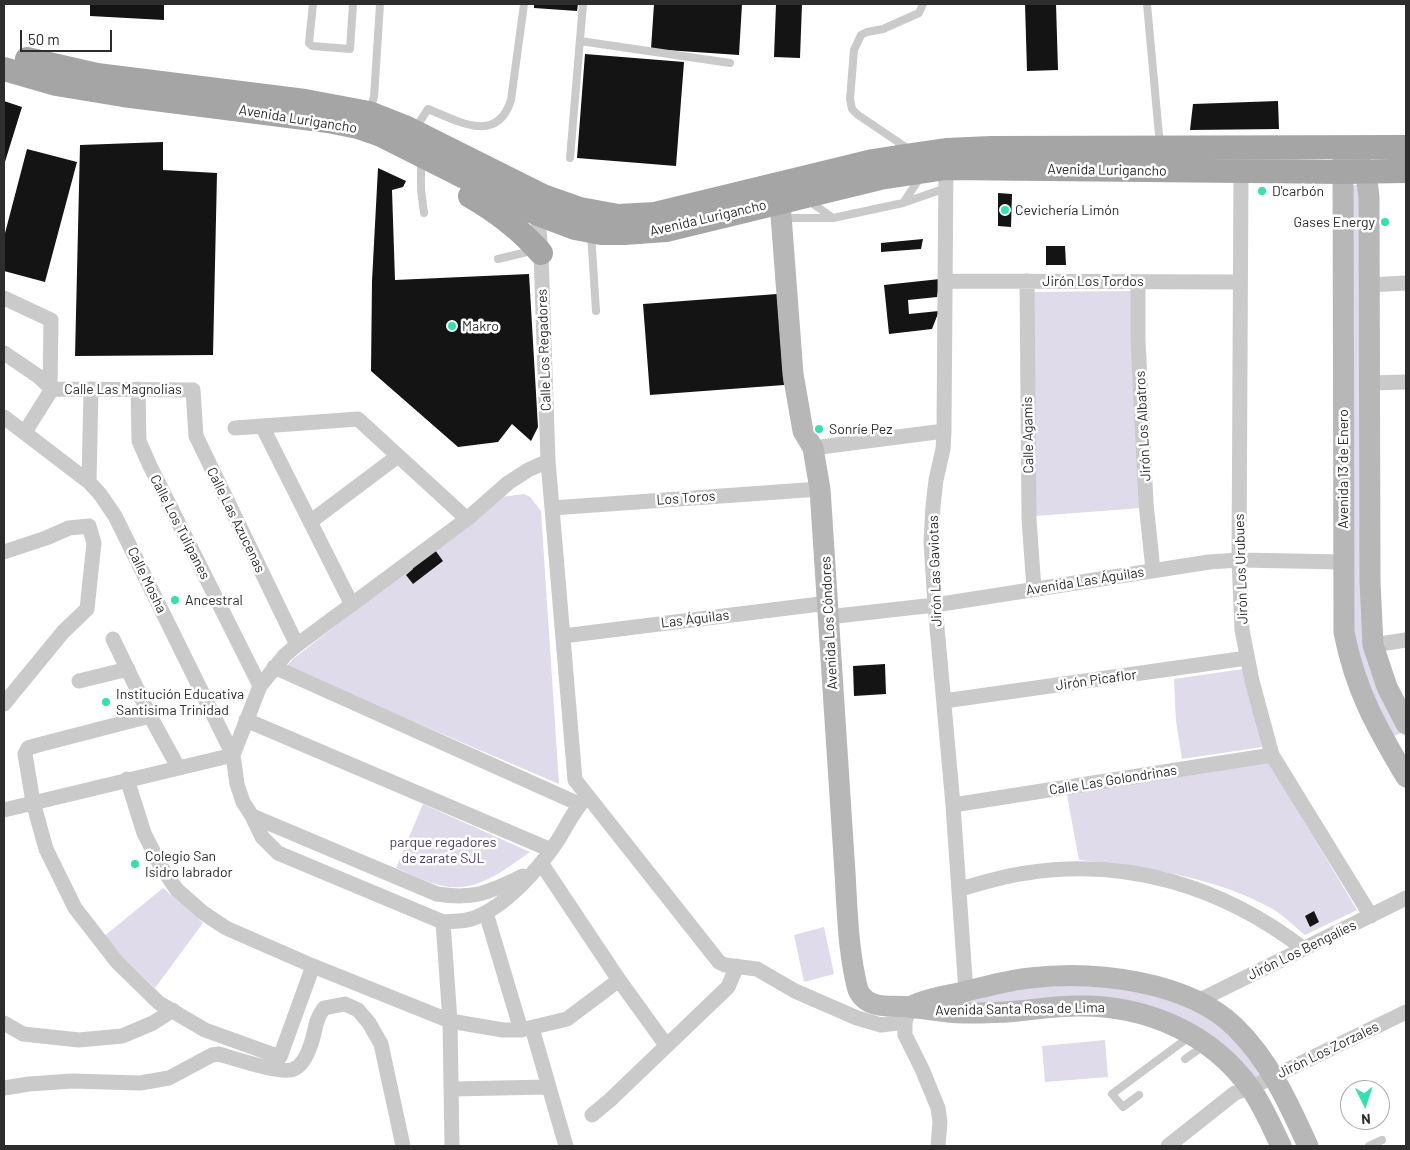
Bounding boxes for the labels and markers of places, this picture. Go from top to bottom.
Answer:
place label: D'carbón [1272,183,1324,199]
marker: D'carbón [1256,185,1268,197]
place label: Cevichería Limón [1015,202,1119,218]
marker: Cevichería Limón [999,204,1011,216]
place label: Gases Energy [1294,214,1375,230]
marker: Gases Energy [1379,216,1391,228]
place label: Makro [462,318,499,334]
marker: Makro [446,320,458,332]
place label: Sonríe Pez [829,421,892,437]
marker: Sonríe Pez [813,423,825,435]
place label: Ancestral [185,592,243,608]
marker: Ancestral [169,594,181,606]
place label: Institución Educativa Santisima Trinidad [116,686,244,719]
marker: Institución Educativa Santisima Trinidad [100,696,112,708]
place label: Colegio San Isidro labrador [145,848,233,880]
marker: Colegio San Isidro labrador [129,858,141,870]

